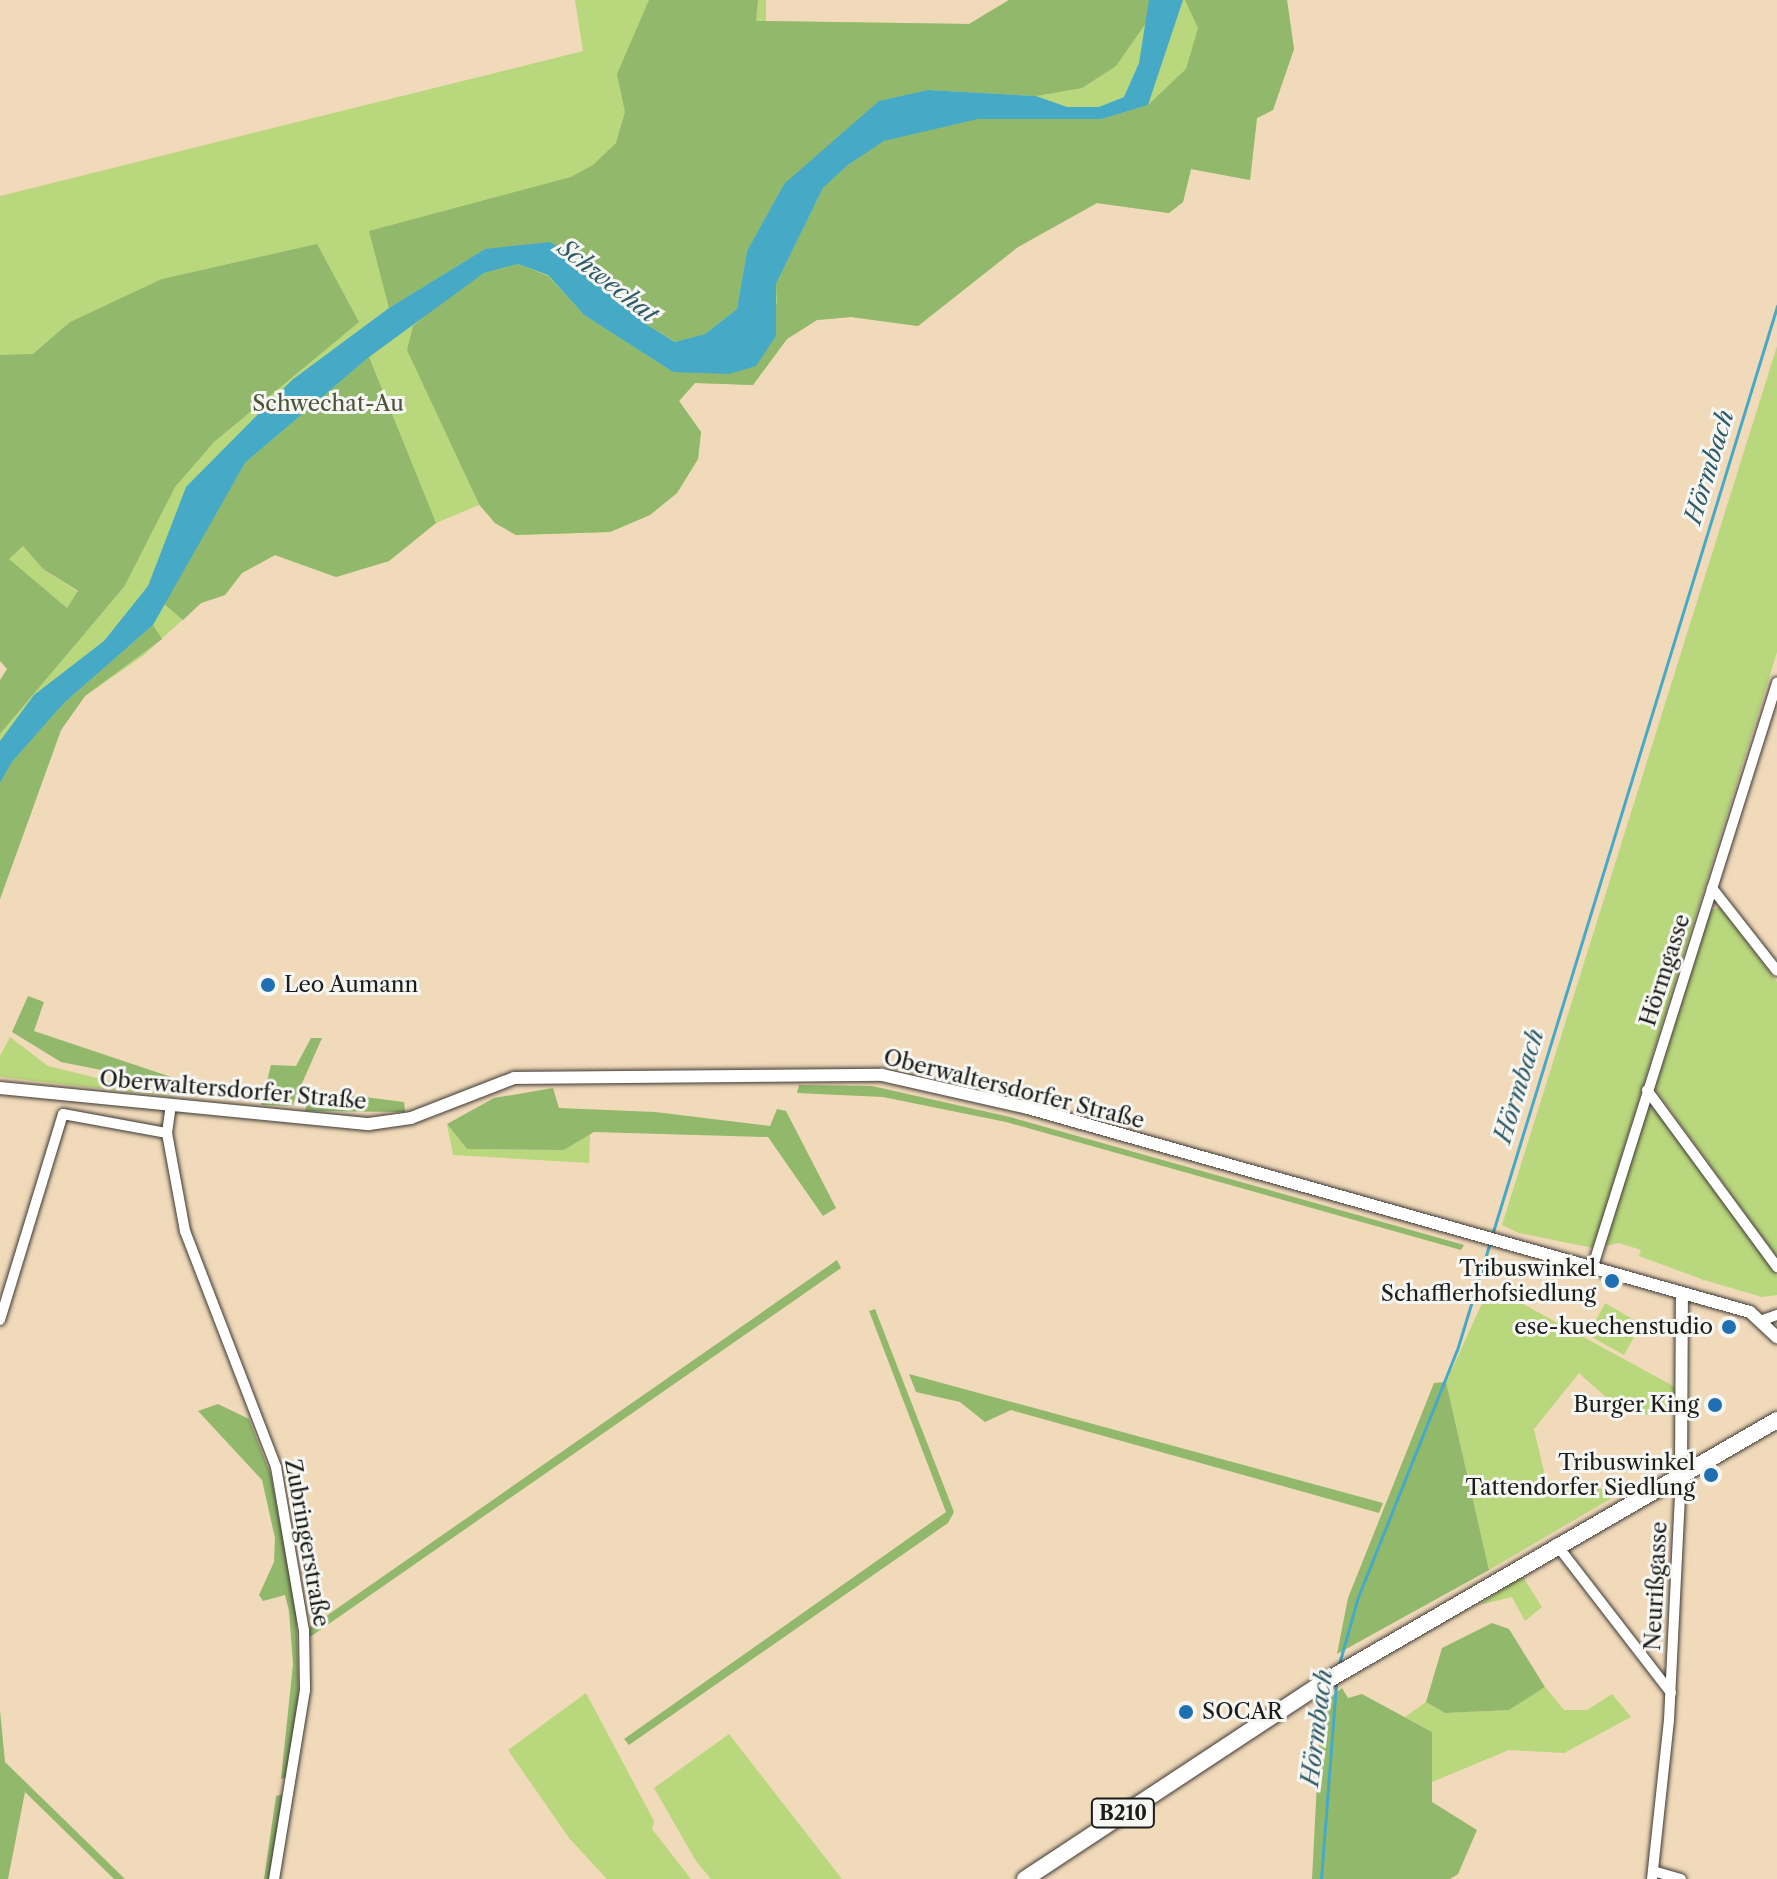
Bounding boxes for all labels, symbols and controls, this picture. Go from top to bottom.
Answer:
water label: Schwechat [553,233,663,329]
park label: Schwechat-Au [252,391,404,417]
water label: Hörmbach [1678,407,1740,527]
street label: Hörmgasse [1634,911,1696,1029]
place label: Leo Aumann [284,972,419,998]
marker: Leo Aumann [259,976,277,994]
water label: Hörmbach [1488,1026,1550,1146]
street label: Oberwaltersdorfer Straße [881,1044,1147,1134]
street label: Oberwaltersdorfer Straße [98,1065,368,1115]
place label: Tribuswinkel Schafflerhofsiedlung [1381,1255,1596,1306]
marker: Tribuswinkel Schafflerhofsiedlung [1603,1272,1621,1290]
place label: ese-kuechenstudio [1514,1314,1713,1340]
marker: ese-kuechenstudio [1720,1318,1738,1336]
place label: Burger King [1573,1392,1699,1418]
marker: Burger King [1706,1396,1724,1414]
place label: Tribuswinkel Tattendorfer Siedlung [1465,1449,1695,1500]
street label: Zubringerstraße [279,1457,335,1629]
marker: Tribuswinkel Tattendorfer Siedlung [1702,1466,1720,1484]
street label: Neurißgasse [1639,1521,1673,1651]
water label: Hörmbach [1296,1668,1338,1788]
place label: SOCAR [1202,1699,1283,1725]
marker: SOCAR [1177,1703,1195,1721]
road number: B210 [1089,1797,1157,1829]

